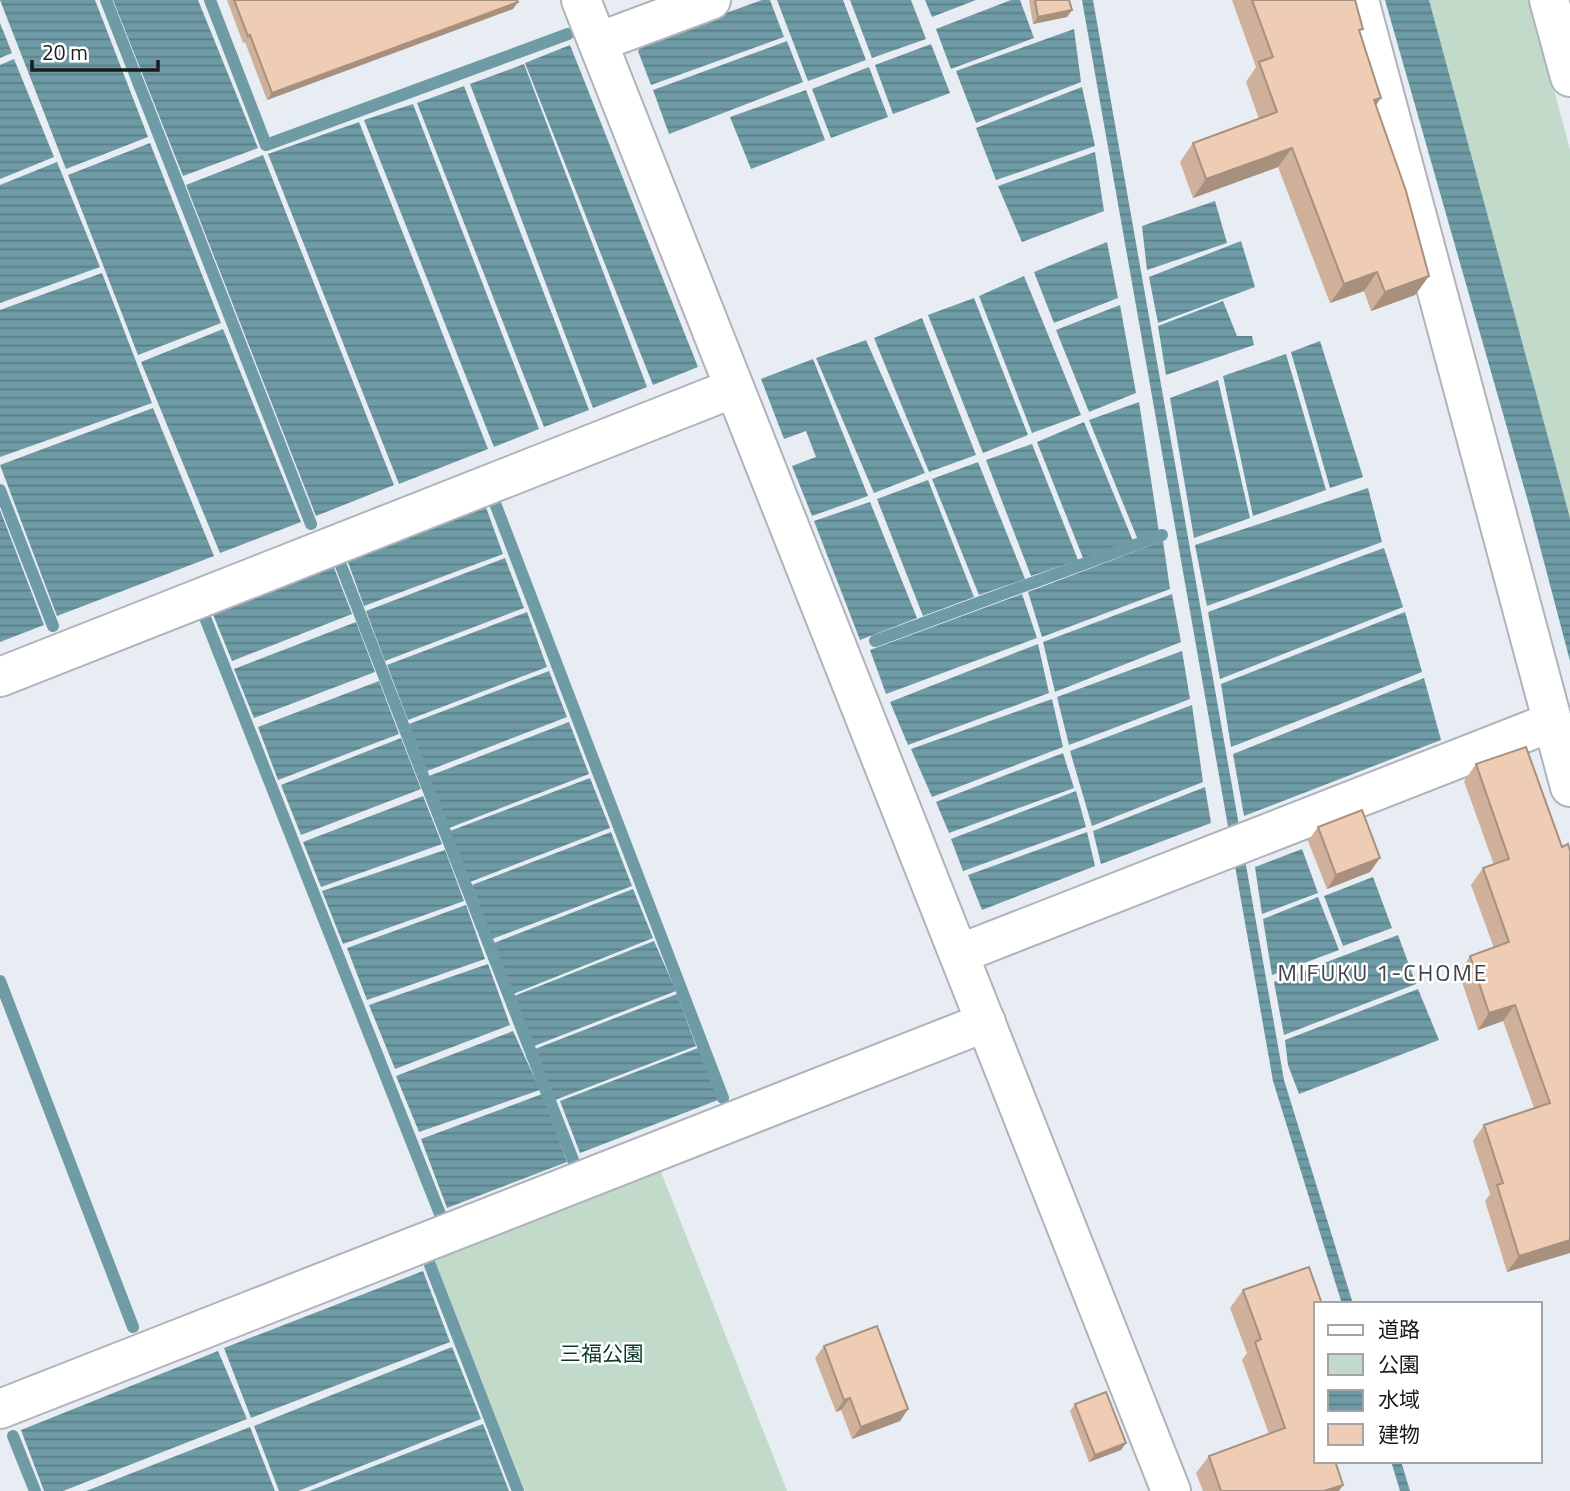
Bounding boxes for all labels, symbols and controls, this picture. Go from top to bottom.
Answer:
scale bar [32,28,158,72]
text: 20 m [42,36,88,68]
district label: MIFUKU 1-CHOME [1277,955,1489,990]
legend [1314,1302,1542,1463]
text: 道路 [1378,1313,1420,1345]
park label: 三福公園 [560,1337,644,1369]
text: 公園 [1378,1348,1420,1380]
text: 水域 [1378,1383,1420,1415]
text: 建物 [1378,1418,1420,1450]

